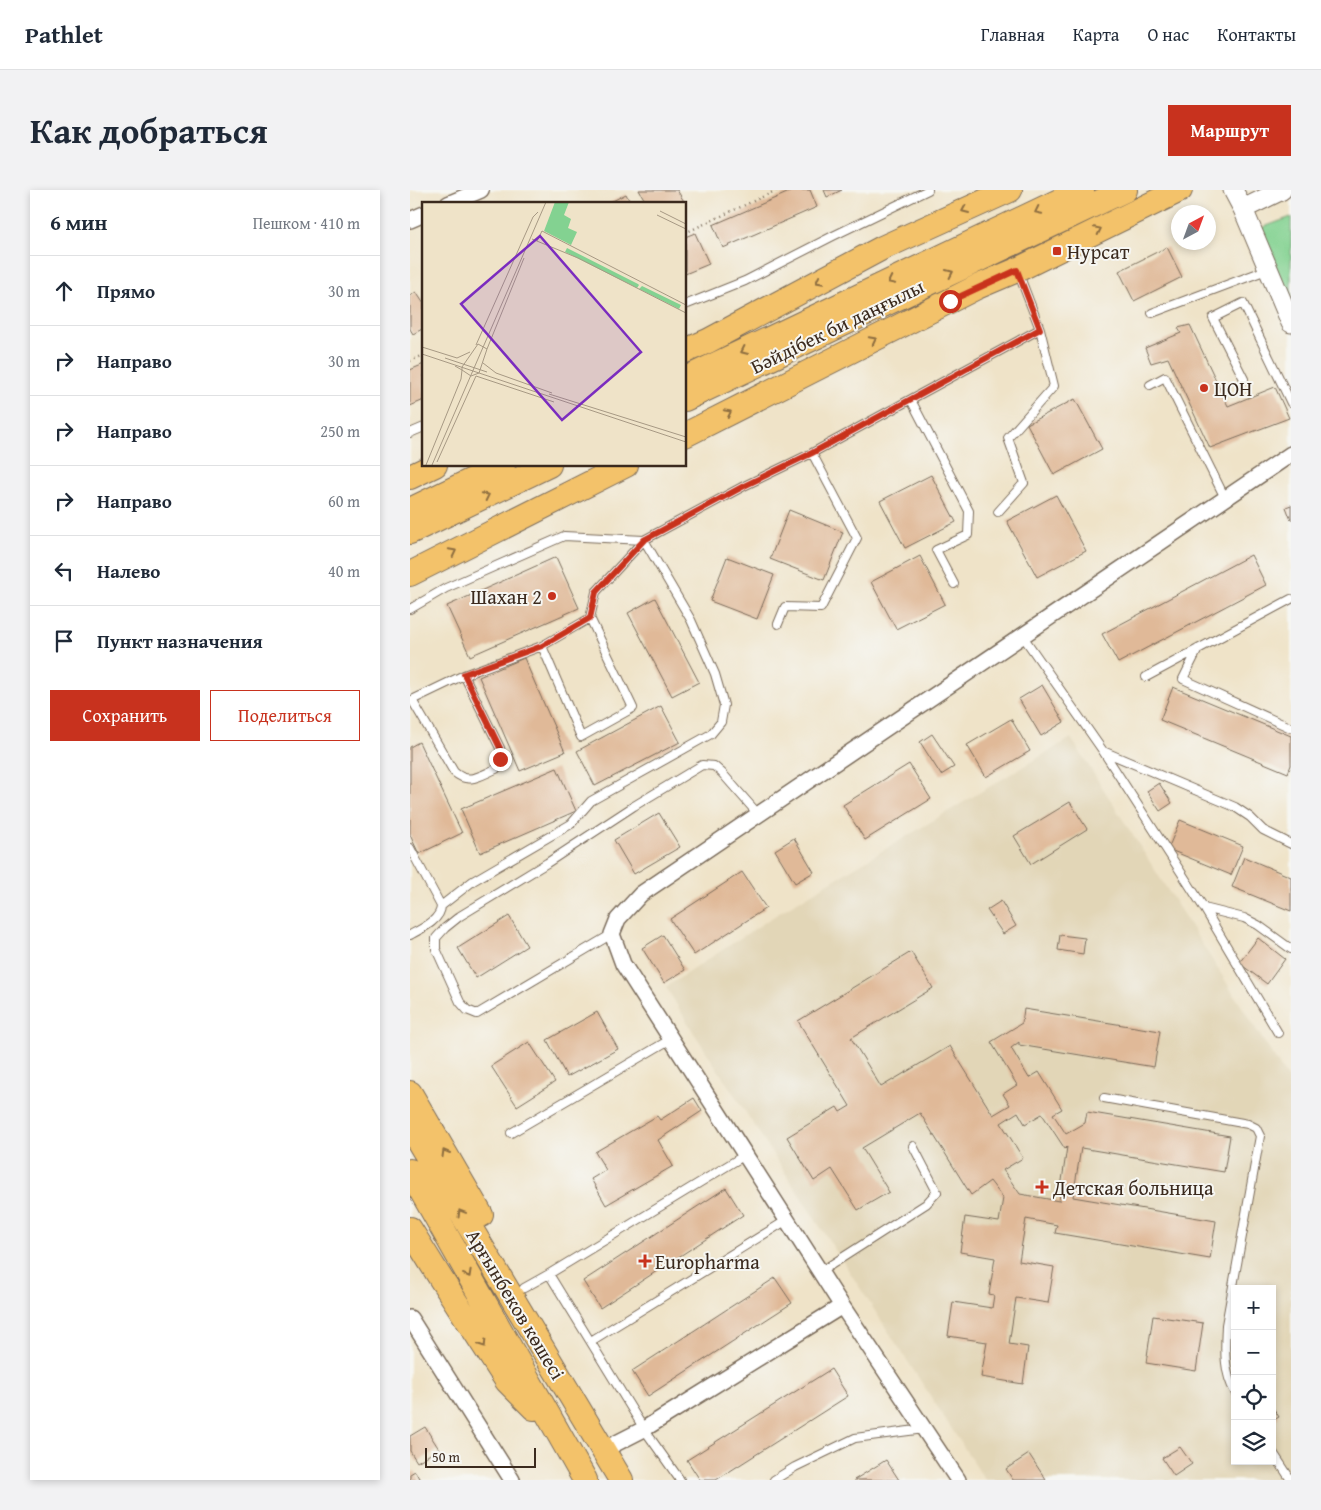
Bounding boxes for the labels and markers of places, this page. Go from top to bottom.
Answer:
place label: Нурсат [1067,237,1130,266]
marker: Нурсат [1051,245,1063,257]
place label: ЦОН [1214,374,1252,403]
marker: ЦОН [1198,382,1210,394]
place label: Шахан 2 [470,582,542,611]
marker: Шахан 2 [546,590,558,602]
place label: Детская больница [1052,1173,1214,1202]
marker: Детская больница [1035,1180,1049,1194]
place label: Europharma [655,1247,760,1276]
marker: Europharma [639,1255,651,1267]

